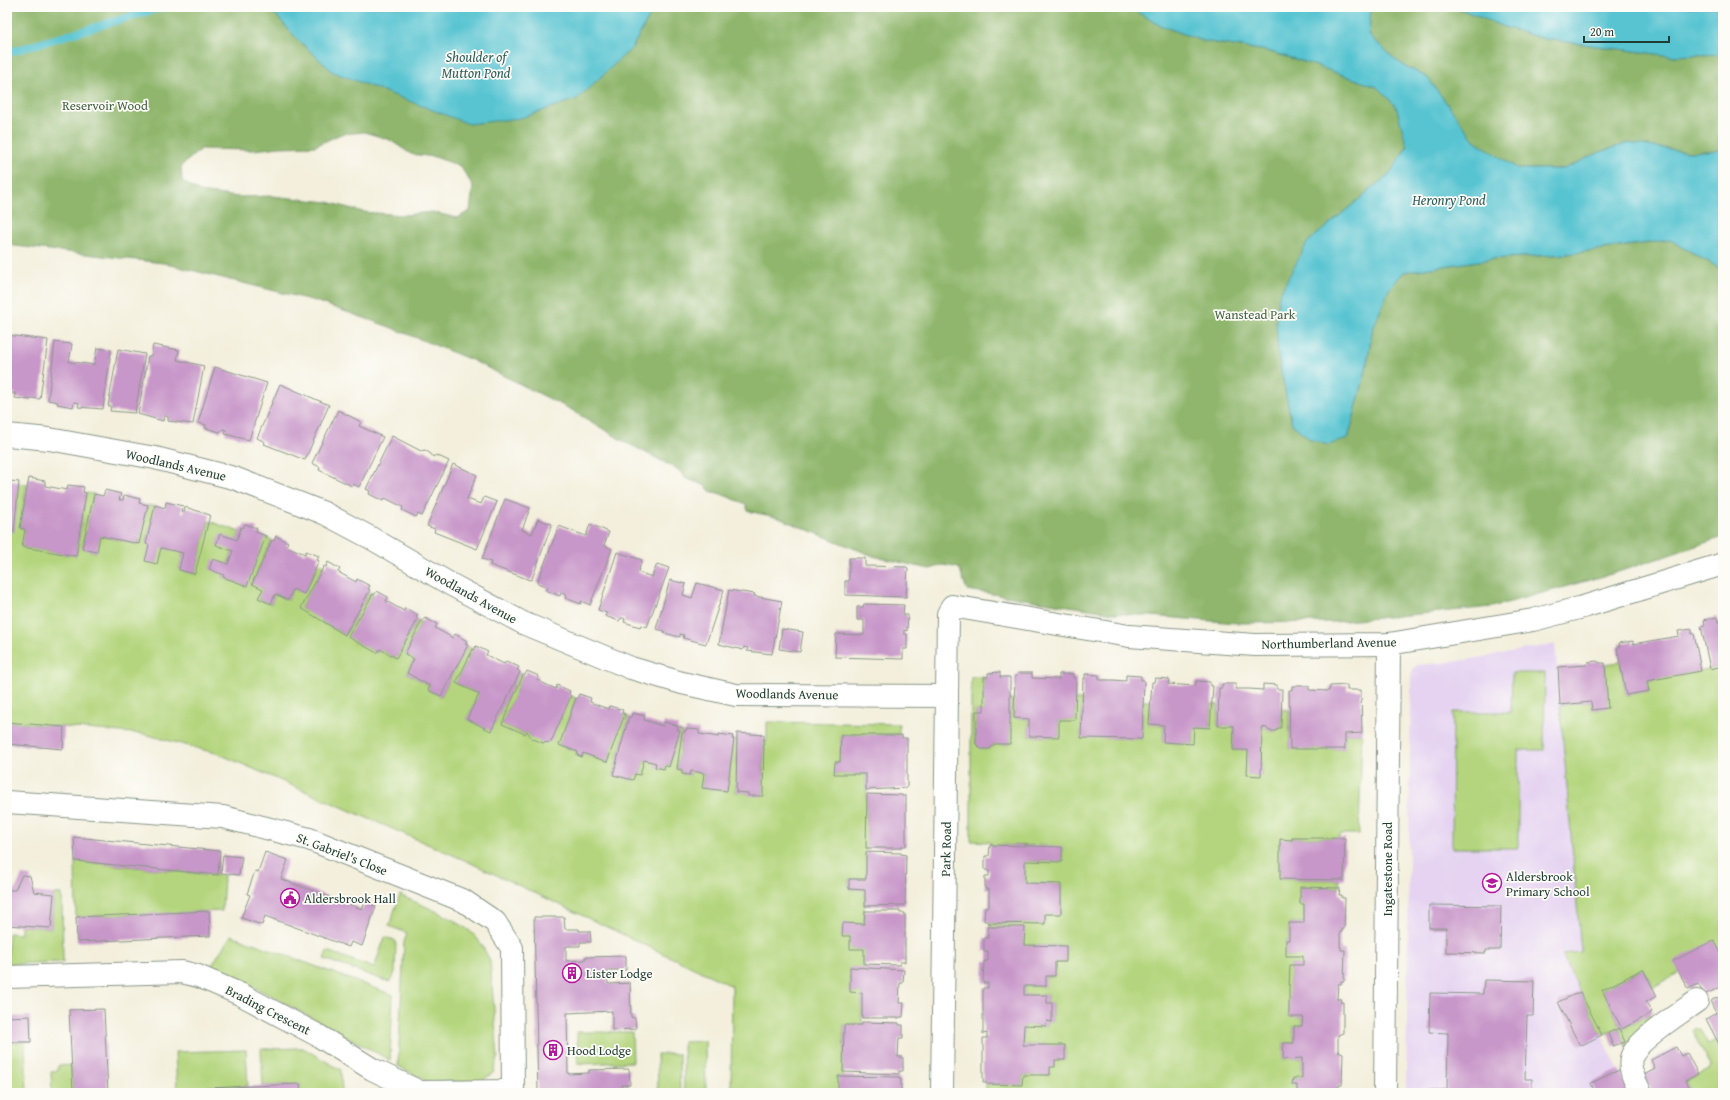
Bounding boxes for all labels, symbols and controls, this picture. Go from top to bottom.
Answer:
scale bar [1584,18,1669,44]
text: 20 m [1590,23,1614,40]
water label: Shoulder of Mutton Pond [441,47,511,83]
park label: Reservoir Wood [62,96,148,115]
water label: Heronry Pond [1411,190,1486,210]
park label: Wanstead Park [1215,305,1296,324]
street label: Woodlands Avenue [124,444,228,486]
street label: Woodlands Avenue [421,562,521,628]
street label: Northumberland Avenue [1261,632,1397,654]
street label: Woodlands Avenue [735,684,839,704]
street label: Park Road [936,821,956,877]
street label: Ingatestone Road [1378,822,1397,916]
street label: St. Gabriel's Close [294,828,390,880]
place label: Aldersbrook Primary School [1506,867,1590,901]
school or university icon: Aldersbrook Primary School [1481,872,1503,894]
public building icon: Aldersbrook Hall [279,887,301,909]
place label: Aldersbrook Hall [304,889,396,908]
building icon: Lister Lodge [561,962,583,984]
place label: Lister Lodge [586,964,653,983]
street label: Brading Crescent [222,980,314,1040]
building icon: Hood Lodge [542,1039,564,1061]
place label: Hood Lodge [567,1041,631,1060]

